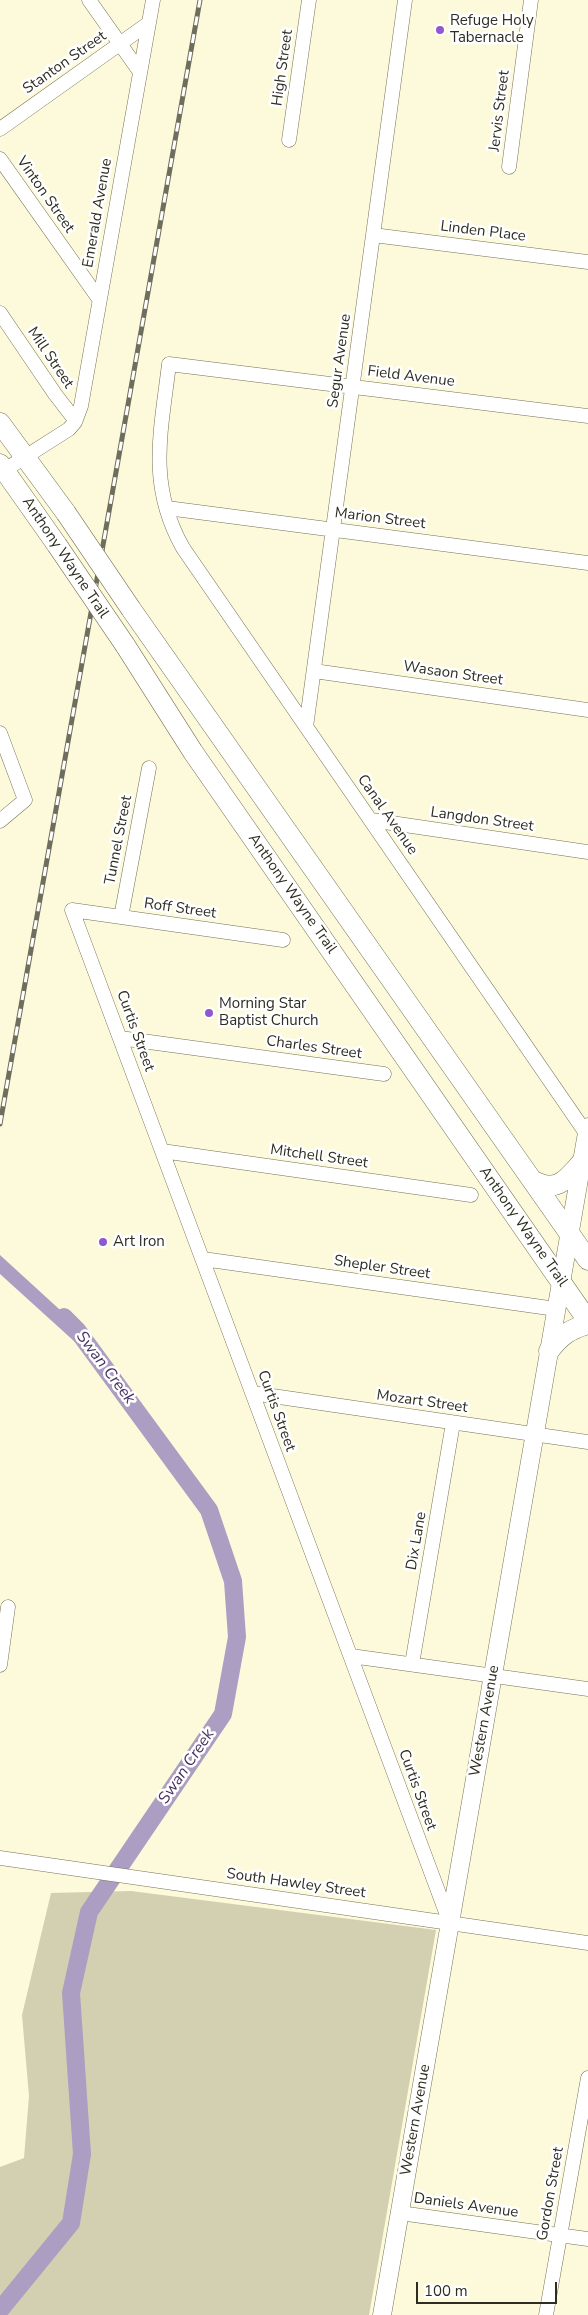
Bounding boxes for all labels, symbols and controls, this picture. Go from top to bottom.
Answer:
place label: Refuge Holy Tabernacle [450,12,534,47]
marker: Refuge Holy Tabernacle [434,24,446,36]
street label: Stanton Street [20,28,110,98]
street label: High Street [269,29,297,107]
street label: Jervis Street [486,69,514,153]
street label: Vinton Street [12,153,78,237]
street label: Emerald Avenue [80,157,116,269]
street label: Linden Place [439,218,527,246]
street label: Segur Avenue [324,313,356,409]
street label: Mill Street [23,324,77,392]
street label: Field Avenue [366,363,456,391]
street label: Anthony Wayne Trail [18,494,112,622]
street label: Marion Street [334,505,426,533]
street label: Wasaon Street [402,658,504,690]
street label: Canal Avenue [353,771,421,859]
street label: Tunnel Street [102,794,136,886]
street label: Langdon Street [429,804,535,836]
street label: Anthony Wayne Trail [244,831,340,957]
street label: Roff Street [143,895,217,923]
street label: Curtis Street [112,988,158,1074]
place label: Morning Star Baptist Church [219,995,319,1030]
marker: Morning Star Baptist Church [203,1007,215,1019]
street label: Charles Street [265,1032,363,1064]
street label: Mitchell Street [269,1141,369,1173]
street label: Anthony Wayne Trail [475,1164,571,1290]
place label: Art Iron [113,1233,165,1251]
marker: Art Iron [97,1236,109,1248]
street label: Shepler Street [333,1252,431,1284]
water label: Swan Creek [71,1328,139,1408]
street label: Curtis Street [253,1368,299,1454]
street label: Mozart Street [375,1387,469,1417]
street label: Dix Lane [403,1510,431,1572]
street label: Western Avenue [466,1664,504,1778]
water label: Swan Creek [155,1726,219,1808]
street label: Curtis Street [394,1747,440,1833]
street label: South Hawley Street [225,1865,367,1903]
street label: Western Avenue [397,2063,435,2177]
street label: Gordon Street [534,2146,568,2242]
street label: Daniels Avenue [412,2190,520,2222]
scale bar [418,2272,559,2304]
text: 100 m [424,2281,468,2301]

